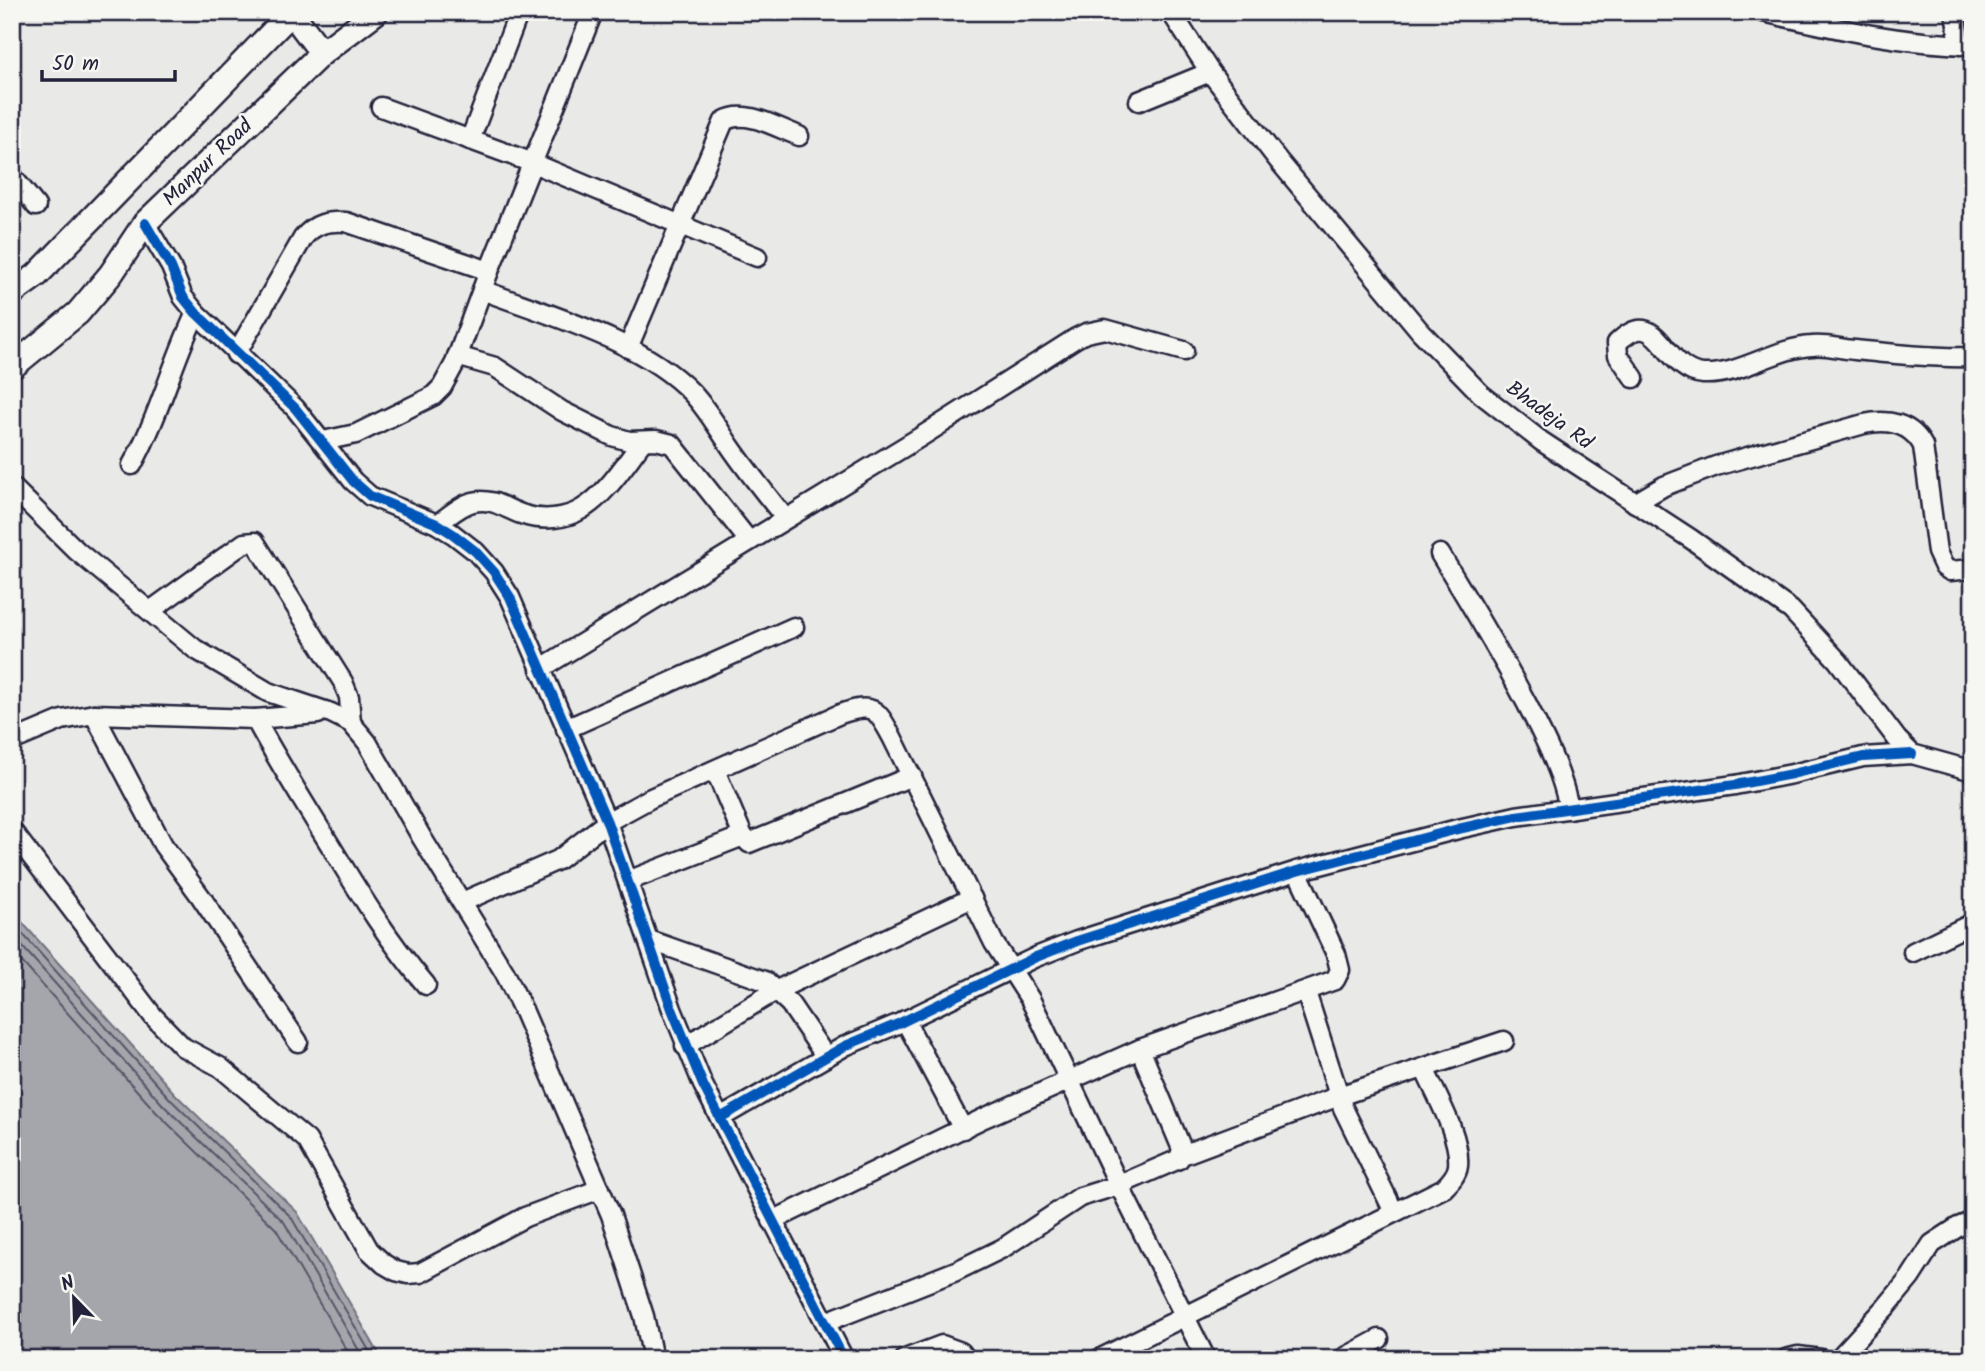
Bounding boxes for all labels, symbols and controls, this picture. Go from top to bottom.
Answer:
scale bar [42,38,175,82]
text: 50 m [52,48,99,81]
street label: Manpur Road [155,111,261,215]
street label: Bhadeja Rd [1499,373,1600,459]
north arrow [38,1262,108,1332]
text: N [57,1268,80,1300]

